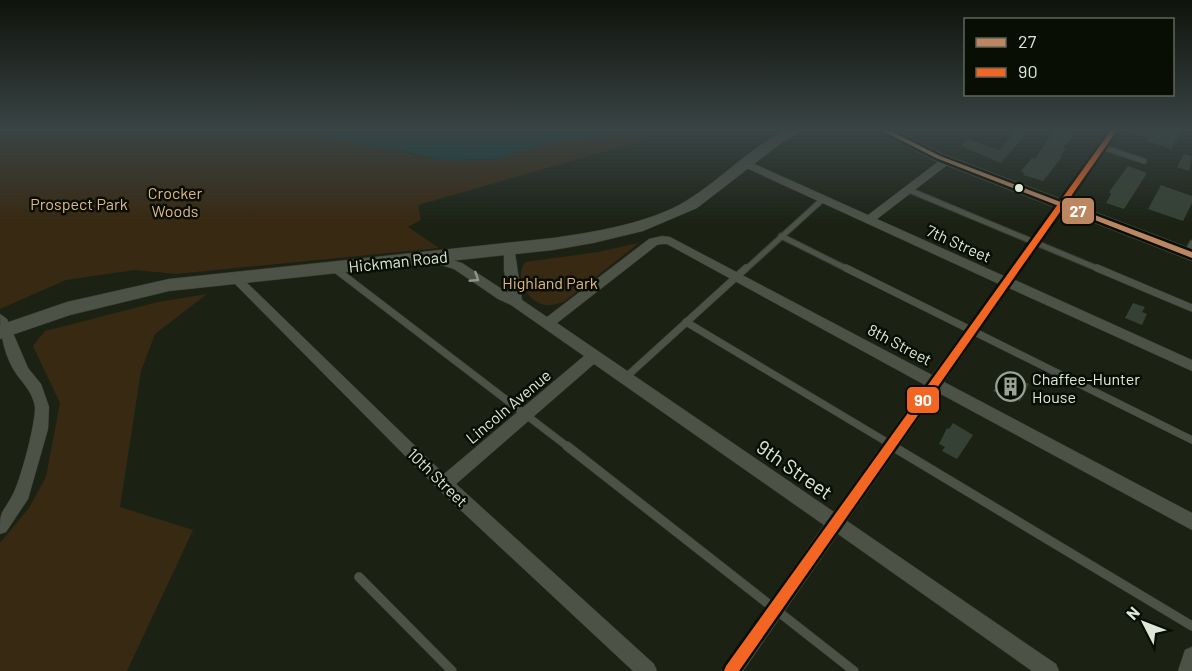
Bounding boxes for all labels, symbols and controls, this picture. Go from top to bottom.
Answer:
legend [964,18,1174,96]
text: 27 [1018,30,1037,52]
text: 90 [1018,60,1038,82]
unlabelled marker [1013,182,1025,194]
park label: Crocker Woods [148,183,202,220]
park label: Prospect Park [30,194,128,213]
line badge: 27 [1061,197,1095,225]
text: 27 [1070,201,1087,220]
street label: 7th Street [924,220,994,266]
street label: Hickman Road [348,246,448,276]
one-way arrow [469,270,479,282]
park label: Highland Park [502,273,598,292]
street label: 8th Street [865,319,935,369]
street label: Lincoln Avenue [462,365,554,447]
place label: Chaffee-Hunter House [1032,369,1140,406]
building icon: Chaffee-Hunter House [995,371,1027,403]
line badge: 90 [906,386,940,414]
text: 90 [914,390,932,409]
street label: 9th Street [752,434,838,504]
street label: 10th Street [404,444,472,510]
north arrow [1114,593,1174,653]
text: N [1122,602,1143,623]

